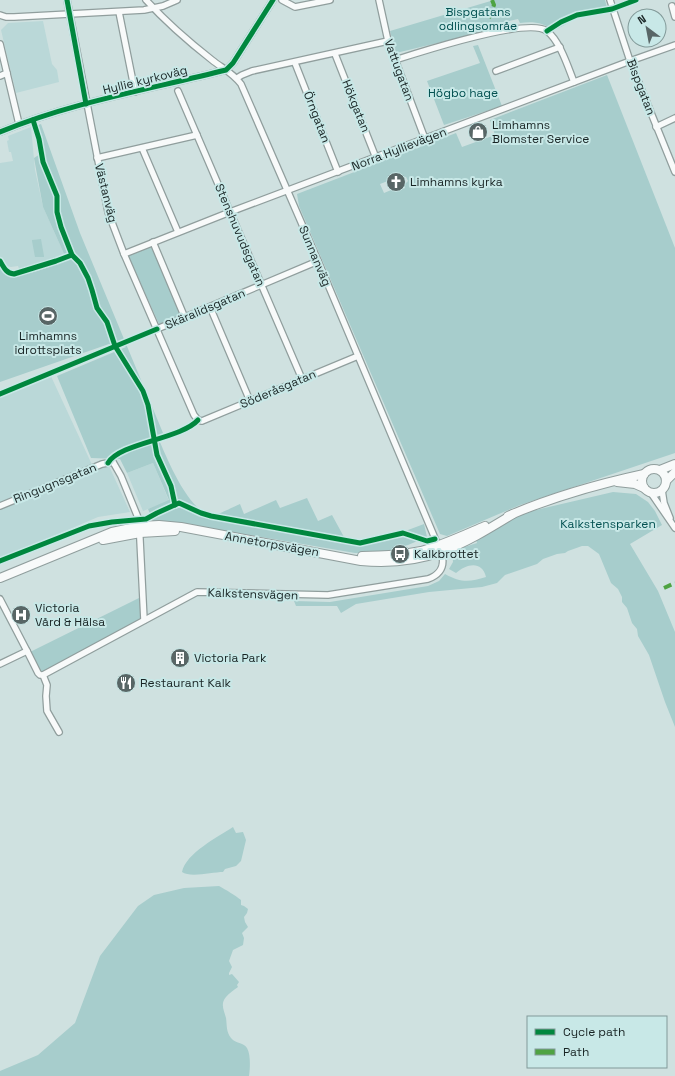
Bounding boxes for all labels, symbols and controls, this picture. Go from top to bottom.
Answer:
park label: Bispgatans odlingsområe [439,4,517,34]
north arrow [627,8,667,48]
text: N [635,12,649,27]
street label: Vattugatan [380,37,418,103]
street label: Bispgatan [623,57,659,117]
street label: Hyllie kyrkoväg [101,62,189,98]
street label: Hökgatan [338,77,374,135]
park label: Högbo hage [428,85,498,101]
street label: Örngatan [300,89,334,145]
place label: Limhamns Blomster Service [492,117,589,147]
shop icon: Limhamns Blomster Service [467,121,489,143]
street label: Norra Hyllievägen [349,124,449,174]
street label: Västanväg [91,162,121,224]
church icon: Limhamns kyrka [385,171,407,193]
place label: Limhamns kyrka [410,174,503,190]
street label: Stenshuvudsgatan [211,181,269,289]
street label: Sunnanväg [295,223,335,289]
street label: Skäralidsgatan [162,285,248,333]
sports icon: Limhamns idrottsplats [37,305,59,327]
place label: Limhamns idrottsplats [14,328,82,358]
street label: Söderåsgatan [238,366,318,412]
street label: Ringugnsgatan [11,459,99,507]
park label: Kalkstensparken [560,516,656,532]
street label: Annetorpsvägen [224,528,320,560]
bus stop icon: Kalkbrottet [389,543,411,565]
place label: Kalkbrottet [414,546,479,562]
street label: Kalkstensvägen [207,584,299,604]
place label: Victoria Vård & Hälsa [35,600,105,630]
hospital icon: Victoria Vård & Hälsa [10,604,32,626]
building icon: Victoria Park [169,647,191,669]
place label: Victoria Park [194,650,267,666]
restaurant icon: Restaurant Kalk [115,672,137,694]
place label: Restaurant Kalk [140,675,232,691]
legend [527,1016,667,1068]
text: Cycle path [563,1024,625,1040]
text: Path [563,1044,589,1060]

